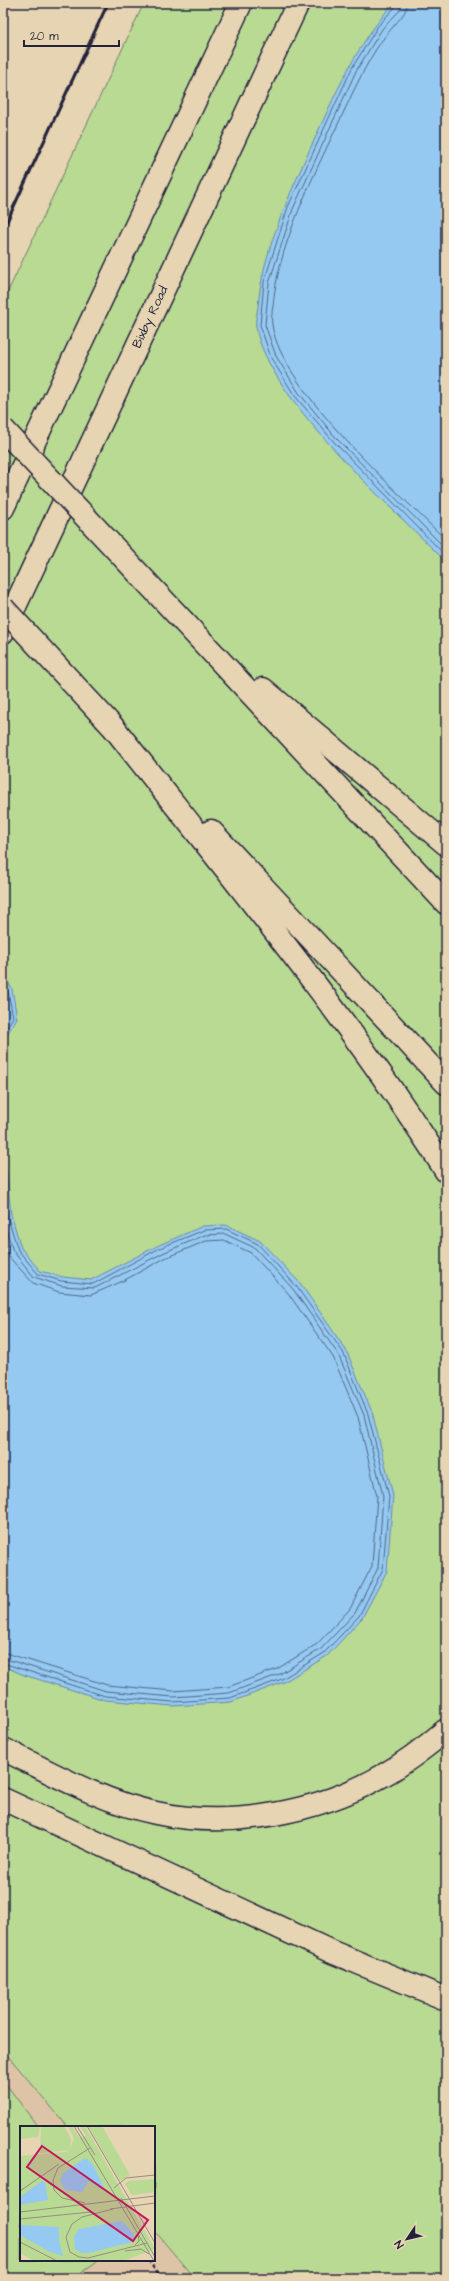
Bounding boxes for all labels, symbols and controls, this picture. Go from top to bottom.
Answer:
scale bar [24,22,119,48]
text: 20 m [30,28,59,45]
street label: Bixby Road [128,283,173,352]
inset map [20,2126,155,2261]
north arrow [387,2219,427,2259]
text: N [391,2237,407,2252]

